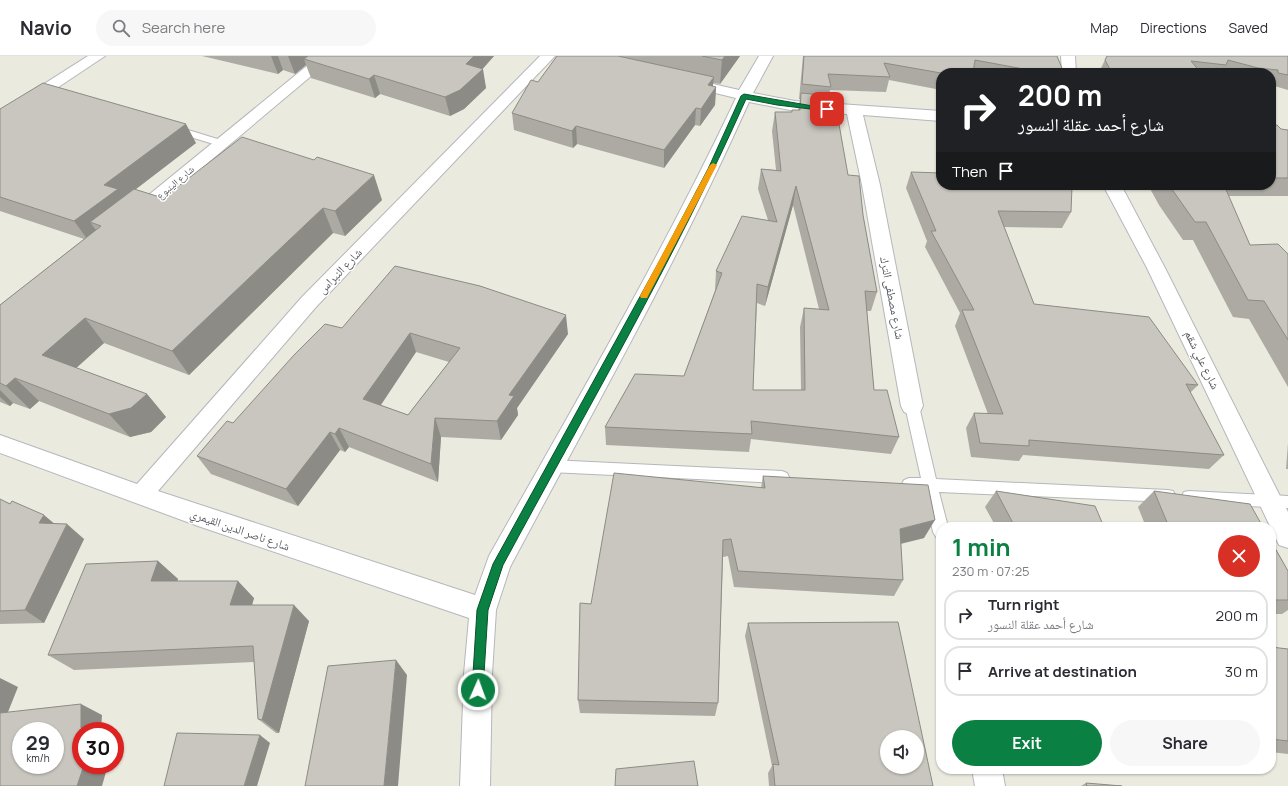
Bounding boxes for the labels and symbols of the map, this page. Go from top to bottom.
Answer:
pin [810,92,844,126]
street label: شارع الينبوع [153,162,197,202]
street label: شارع النبراس [314,244,366,297]
street label: شارع مصطفى الترك [876,255,909,341]
street label: شارع علي شقم [1179,327,1224,393]
street label: شارع ناصر الدين القيمري [187,504,292,557]
position arrow [457,669,499,711]
speed limit sign: 30 [72,722,124,774]

